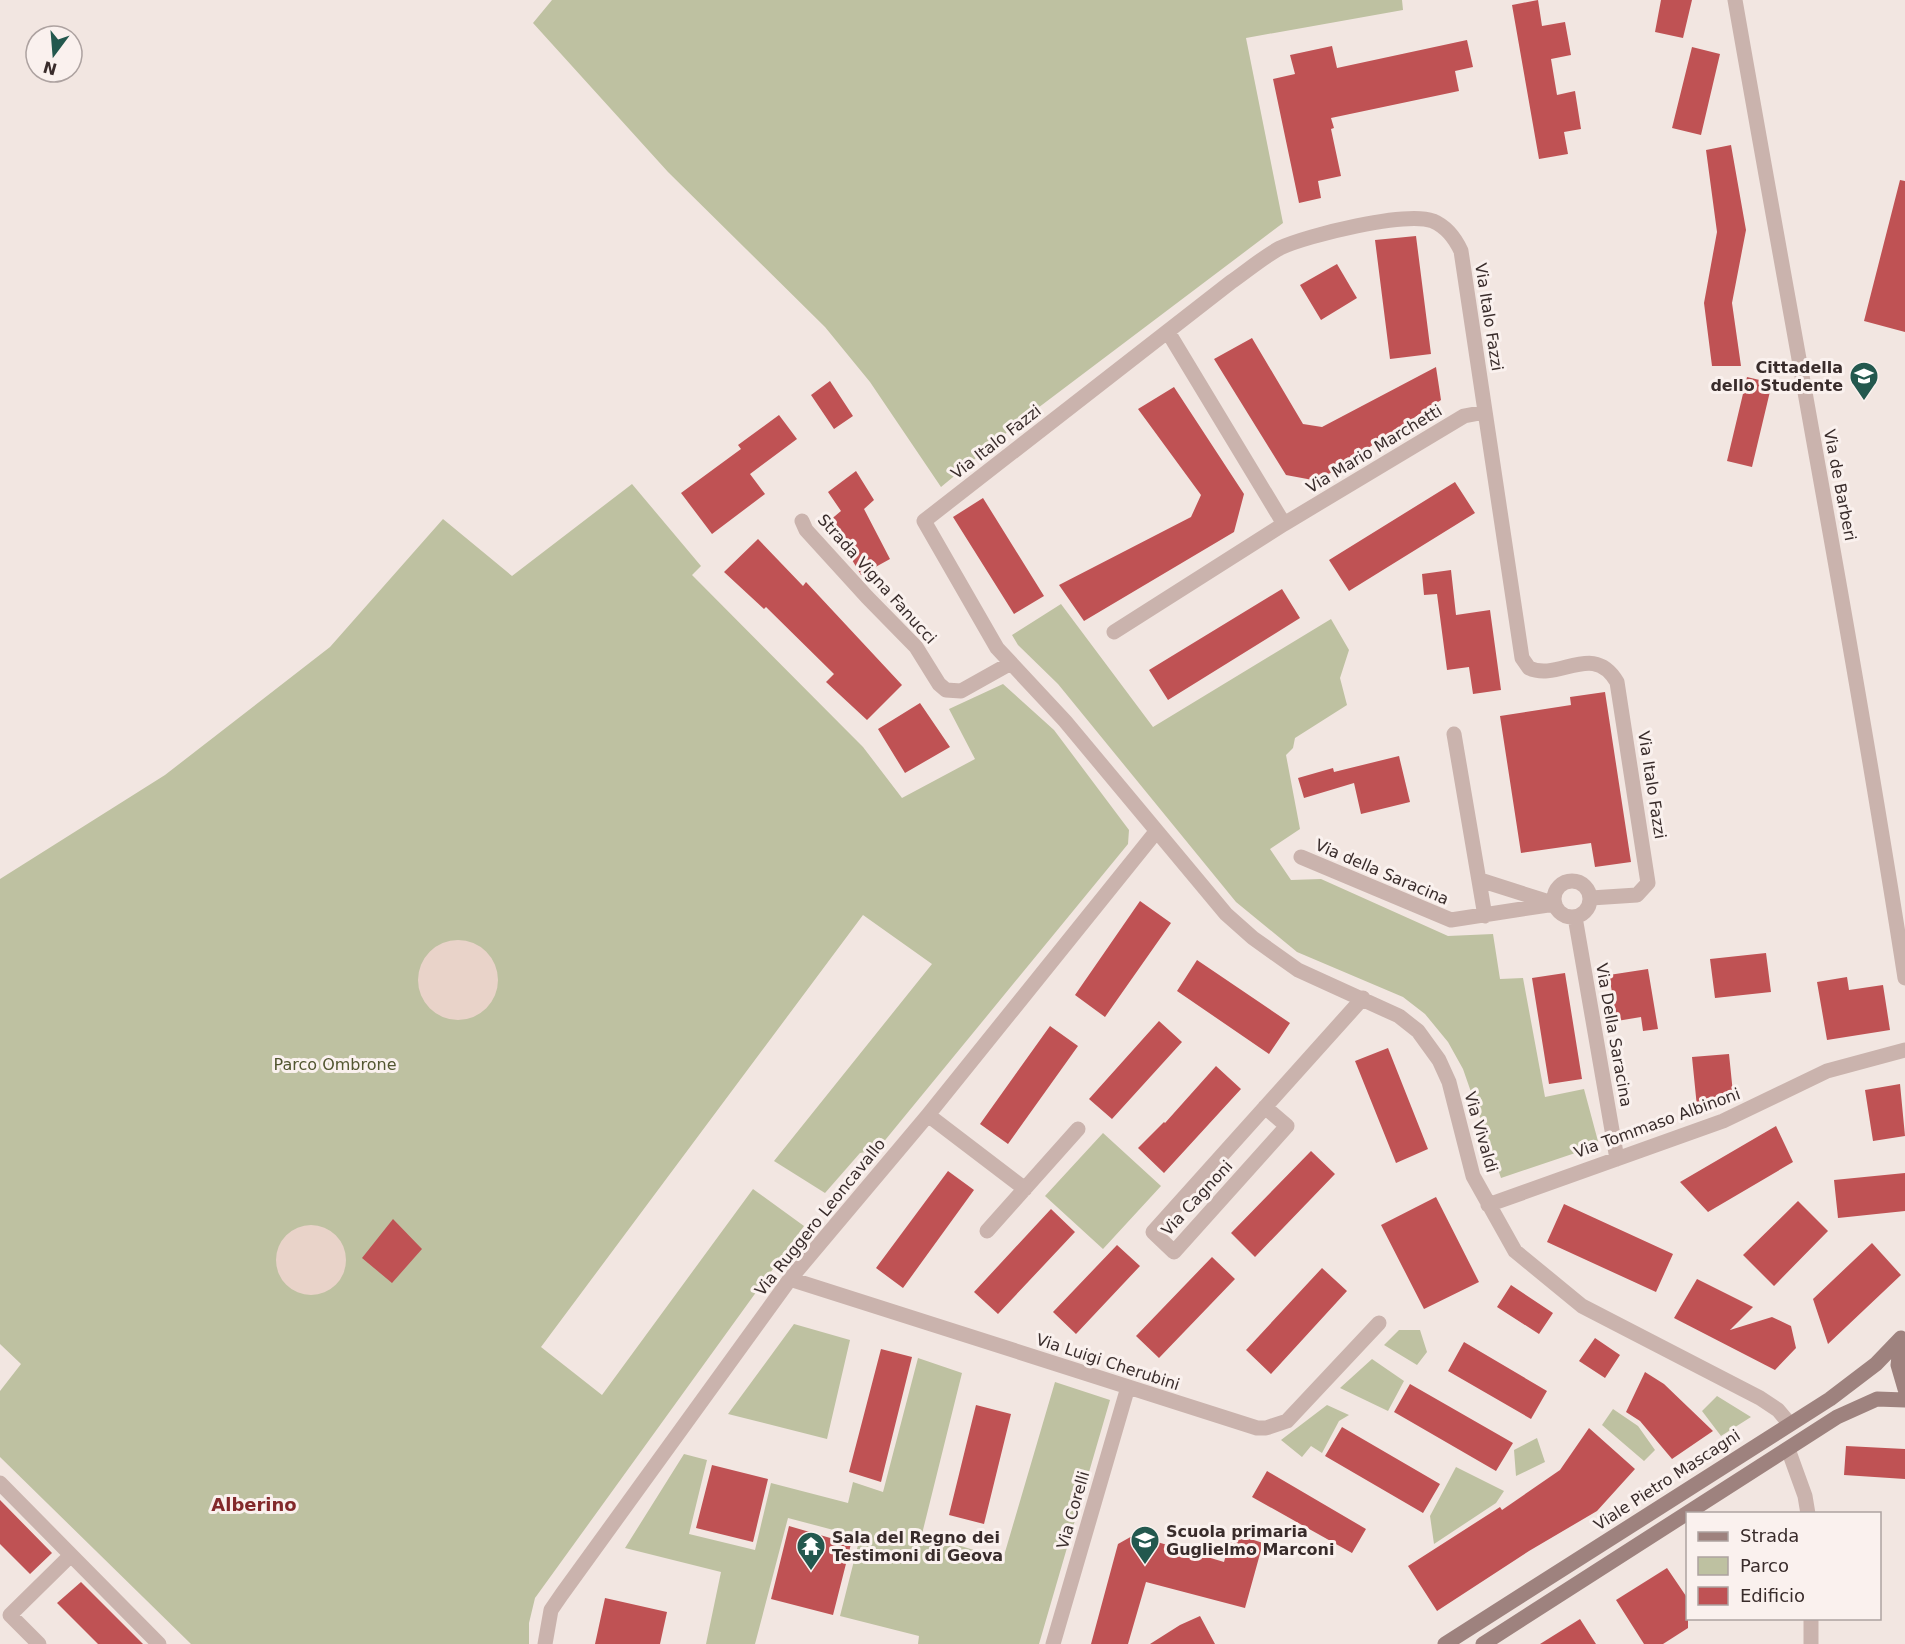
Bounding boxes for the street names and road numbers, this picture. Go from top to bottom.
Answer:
street label: Via Italo Fazzi [1471,262,1507,372]
street label: Via Italo Fazzi [947,401,1045,483]
street label: Via Mario Marchetti [1303,401,1445,497]
street label: Via de Barberi [1820,428,1860,542]
street label: Strada Vigna Fanucci [814,510,940,648]
street label: Via Italo Fazzi [1634,730,1670,840]
street label: Via della Saracina [1312,835,1452,909]
street label: Via Della Saracina [1592,962,1636,1108]
street label: Via Tommaso Albinoni [1571,1084,1743,1162]
street label: Via Vivaldi [1460,1089,1502,1175]
street label: Via Ruggero Leoncavallo [751,1135,889,1299]
street label: Via Cagnoni [1157,1157,1237,1239]
street label: Via Luigi Cherubini [1034,1330,1182,1394]
street label: Viale Pietro Mascagni [1590,1426,1744,1534]
street label: Via Corelli [1053,1469,1093,1551]

